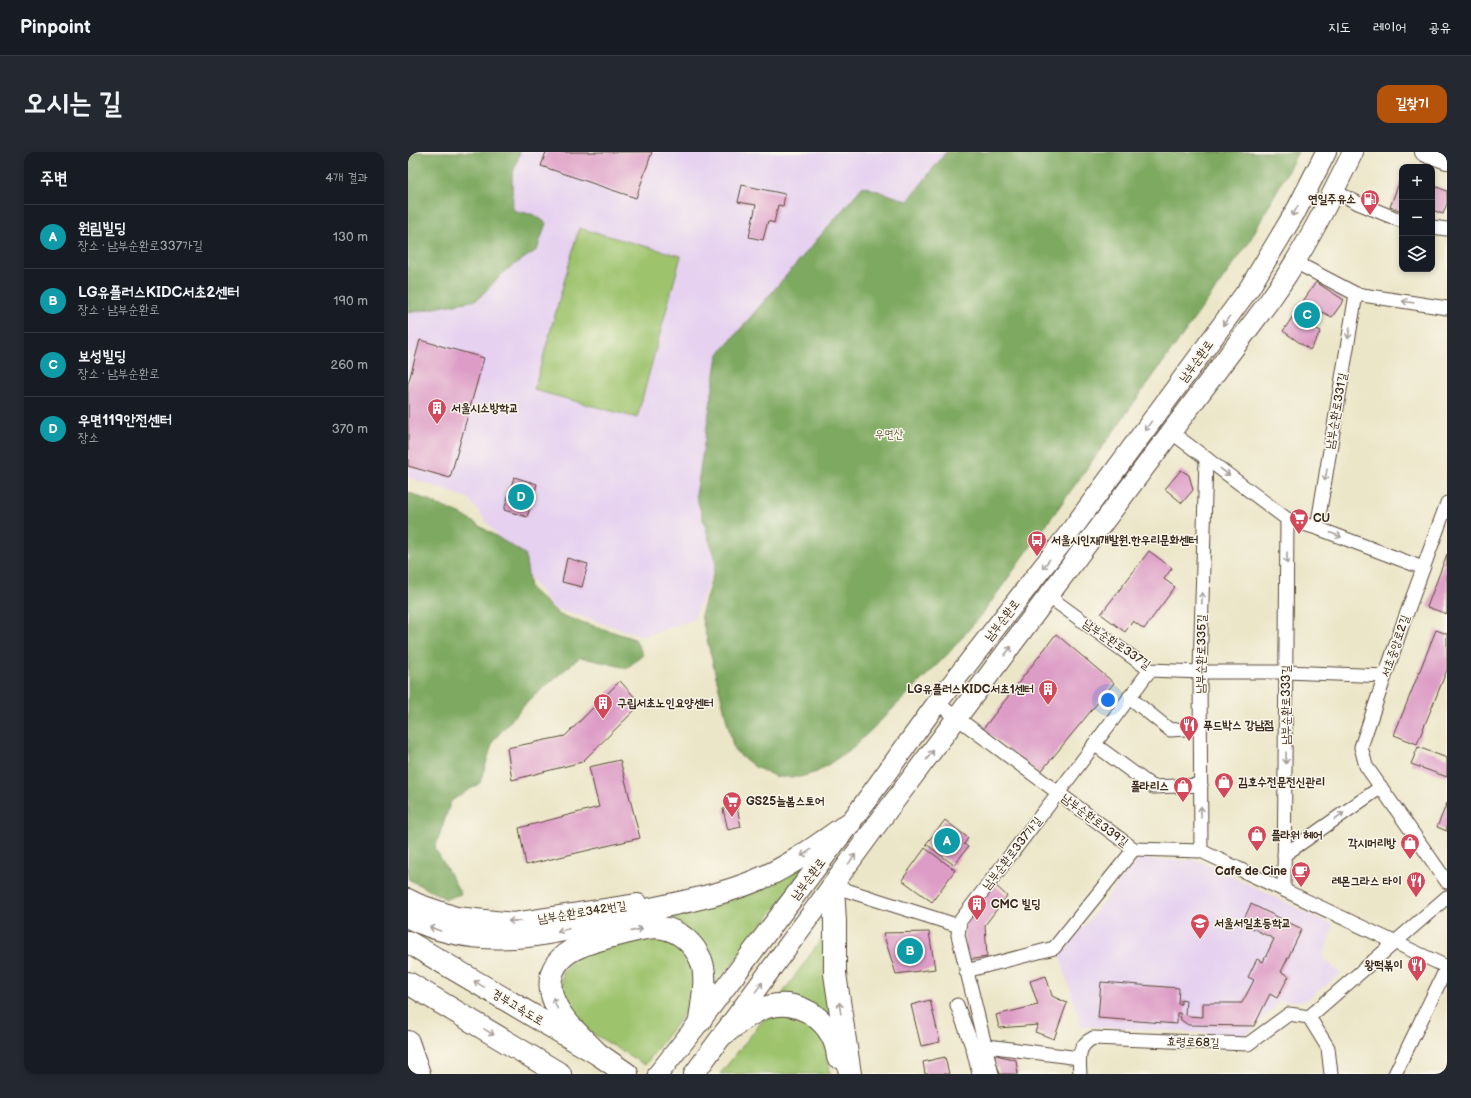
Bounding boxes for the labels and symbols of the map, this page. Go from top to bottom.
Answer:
fuel station icon: 연일주유소 [1359,188,1381,216]
place label: 연일주유소 [1308,192,1356,207]
one-way arrow [1291,205,1298,217]
one-way arrow [1402,298,1415,306]
pin: C [1294,300,1320,330]
one-way arrow [1221,315,1230,326]
one-way arrow [1345,326,1353,339]
street label: 남부순환로 [1176,337,1217,385]
street label: 남부순환로331길 [1322,371,1351,450]
building icon: 서울시소방학교 [426,397,448,425]
place label: 서울시소방학교 [451,401,519,416]
one-way arrow [1144,420,1153,431]
park label: 우면산 [875,427,904,442]
one-way arrow [1219,468,1230,476]
one-way arrow [1321,468,1329,481]
pin: D [508,482,534,512]
supermarket icon: CU [1288,507,1310,535]
place label: CU [1313,511,1330,526]
bus stop icon: 서울시인재개발원.한우리문화센터 [1026,529,1048,557]
one-way arrow [1330,532,1342,540]
place label: 서울시인재개발원.한우리문화센터 [1051,533,1198,548]
one-way arrow [1283,551,1291,564]
one-way arrow [1041,558,1050,569]
one-way arrow [1198,592,1206,605]
street label: 남부순환로 [982,597,1023,644]
street label: 서초중앙로2길 [1378,613,1413,679]
street label: 남부순환로335길 [1193,614,1210,694]
street label: 남부순환로337길 [1080,616,1154,673]
one-way arrow [1003,645,1012,656]
street label: 남부순환로333길 [1279,665,1294,745]
building icon: LG유플러스KIDC서초1센터 [1037,678,1059,706]
place label: LG유플러스KIDC서초1센터 [907,682,1034,697]
your location [1098,690,1118,710]
building icon: 구립서초노인요양센터 [592,692,614,720]
place label: 구립서초노인요양센터 [617,696,714,711]
restaurant icon: 푸드박스 강남점 [1178,714,1200,742]
place label: 푸드박스 강남점 [1203,718,1274,733]
one-way arrow [925,749,934,760]
one-way arrow [1282,751,1289,764]
shop icon: 김호수전문전신관리 [1213,771,1235,799]
shop icon: 폴라리스 [1172,775,1194,803]
place label: 김호수전문전신관리 [1238,775,1325,790]
place label: 폴라리스 [1130,779,1169,794]
supermarket icon: GS25늘봄스토어 [721,790,743,818]
street label: 남부순환로339길 [1058,790,1131,851]
place label: GS25늘봄스토어 [746,794,825,809]
one-way arrow [1197,806,1205,819]
one-way arrow [1333,812,1344,820]
street label: 남부순환로337가길 [979,814,1046,893]
shop icon: 플라워 헤어 [1246,824,1268,852]
pin: A [934,826,960,856]
place label: 플라워 헤어 [1271,828,1323,843]
shop icon: 각시머리방 [1399,832,1421,860]
place label: 각시머리방 [1348,836,1396,851]
one-way arrow [800,849,811,857]
one-way arrow [848,854,857,865]
street label: 남부순환로 [788,856,829,903]
cafe icon: Cafe de Cine [1290,860,1312,888]
place label: Cafe de Cine [1215,864,1287,879]
restaurant icon: 레몬그라스 타이 [1405,870,1427,898]
place label: 레몬그라스 타이 [1331,874,1402,889]
building icon: CMC 빌딩 [966,893,988,921]
place label: CMC 빌딩 [991,897,1041,912]
street label: 남부순환로342번길 [537,898,628,927]
school or university icon: 서울서일초등학교 [1189,912,1211,940]
place label: 서울서일초등학교 [1214,916,1291,931]
one-way arrow [508,917,521,925]
one-way arrow [429,925,442,932]
one-way arrow [631,926,644,934]
one-way arrow [557,927,570,935]
pin: B [897,936,923,966]
restaurant icon: 왕떡볶이 [1406,954,1428,982]
place label: 왕떡볶이 [1364,958,1403,973]
one-way arrow [473,979,485,987]
one-way arrow [755,981,763,992]
street label: 경부고속도로 [489,986,546,1029]
one-way arrow [551,998,559,1010]
one-way arrow [836,1002,844,1015]
one-way arrow [483,1028,495,1036]
street label: 효령로68길 [1166,1034,1220,1051]

